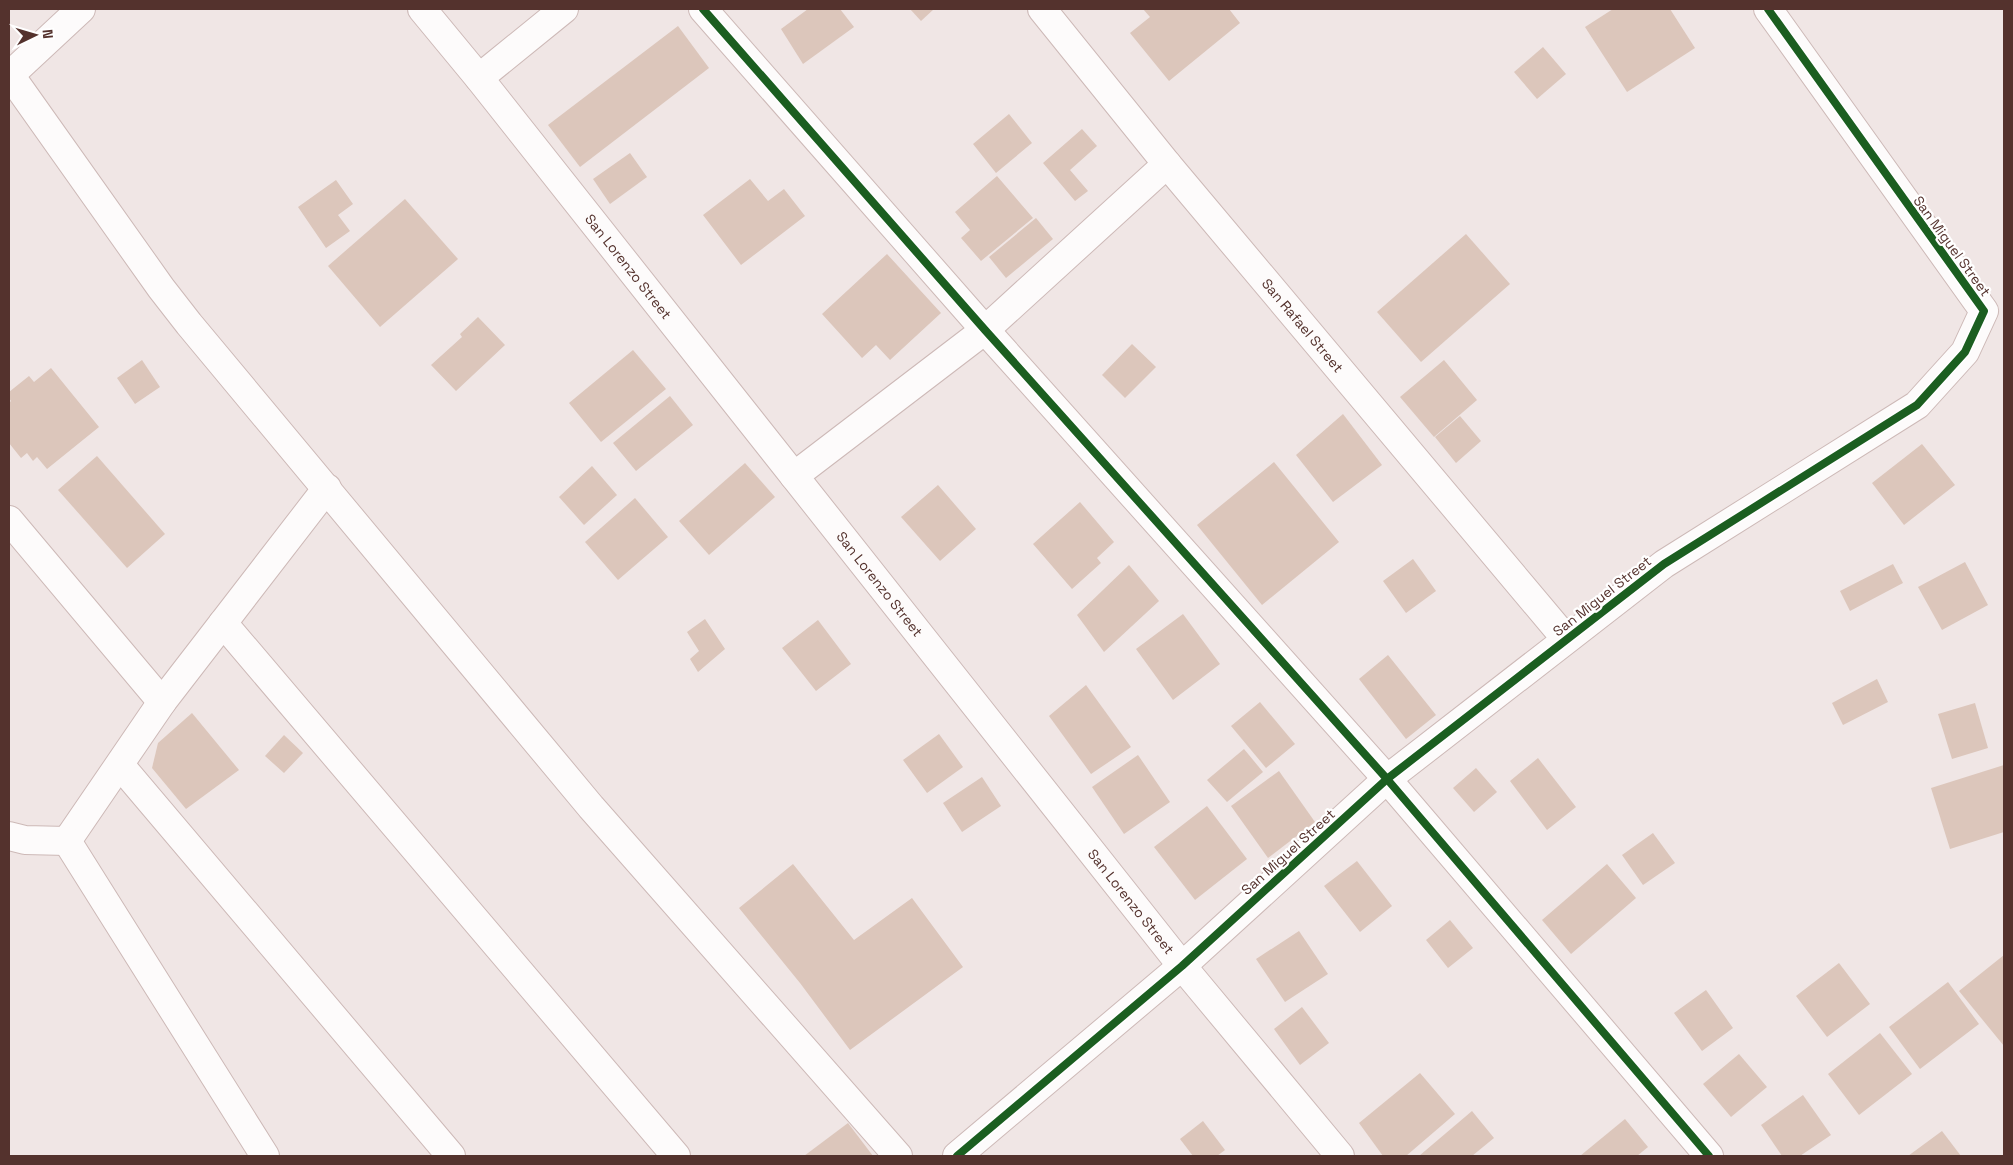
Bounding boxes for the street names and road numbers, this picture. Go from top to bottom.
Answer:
street label: San Miguel Street [1909,192,1995,300]
street label: San Lorenzo Street [581,210,675,323]
street label: San Rafael Street [1258,275,1347,376]
street label: San Lorenzo Street [833,528,927,640]
street label: San Miguel Street [1549,552,1655,640]
street label: San Miguel Street [1237,805,1339,899]
street label: San Lorenzo Street [1084,845,1178,958]

